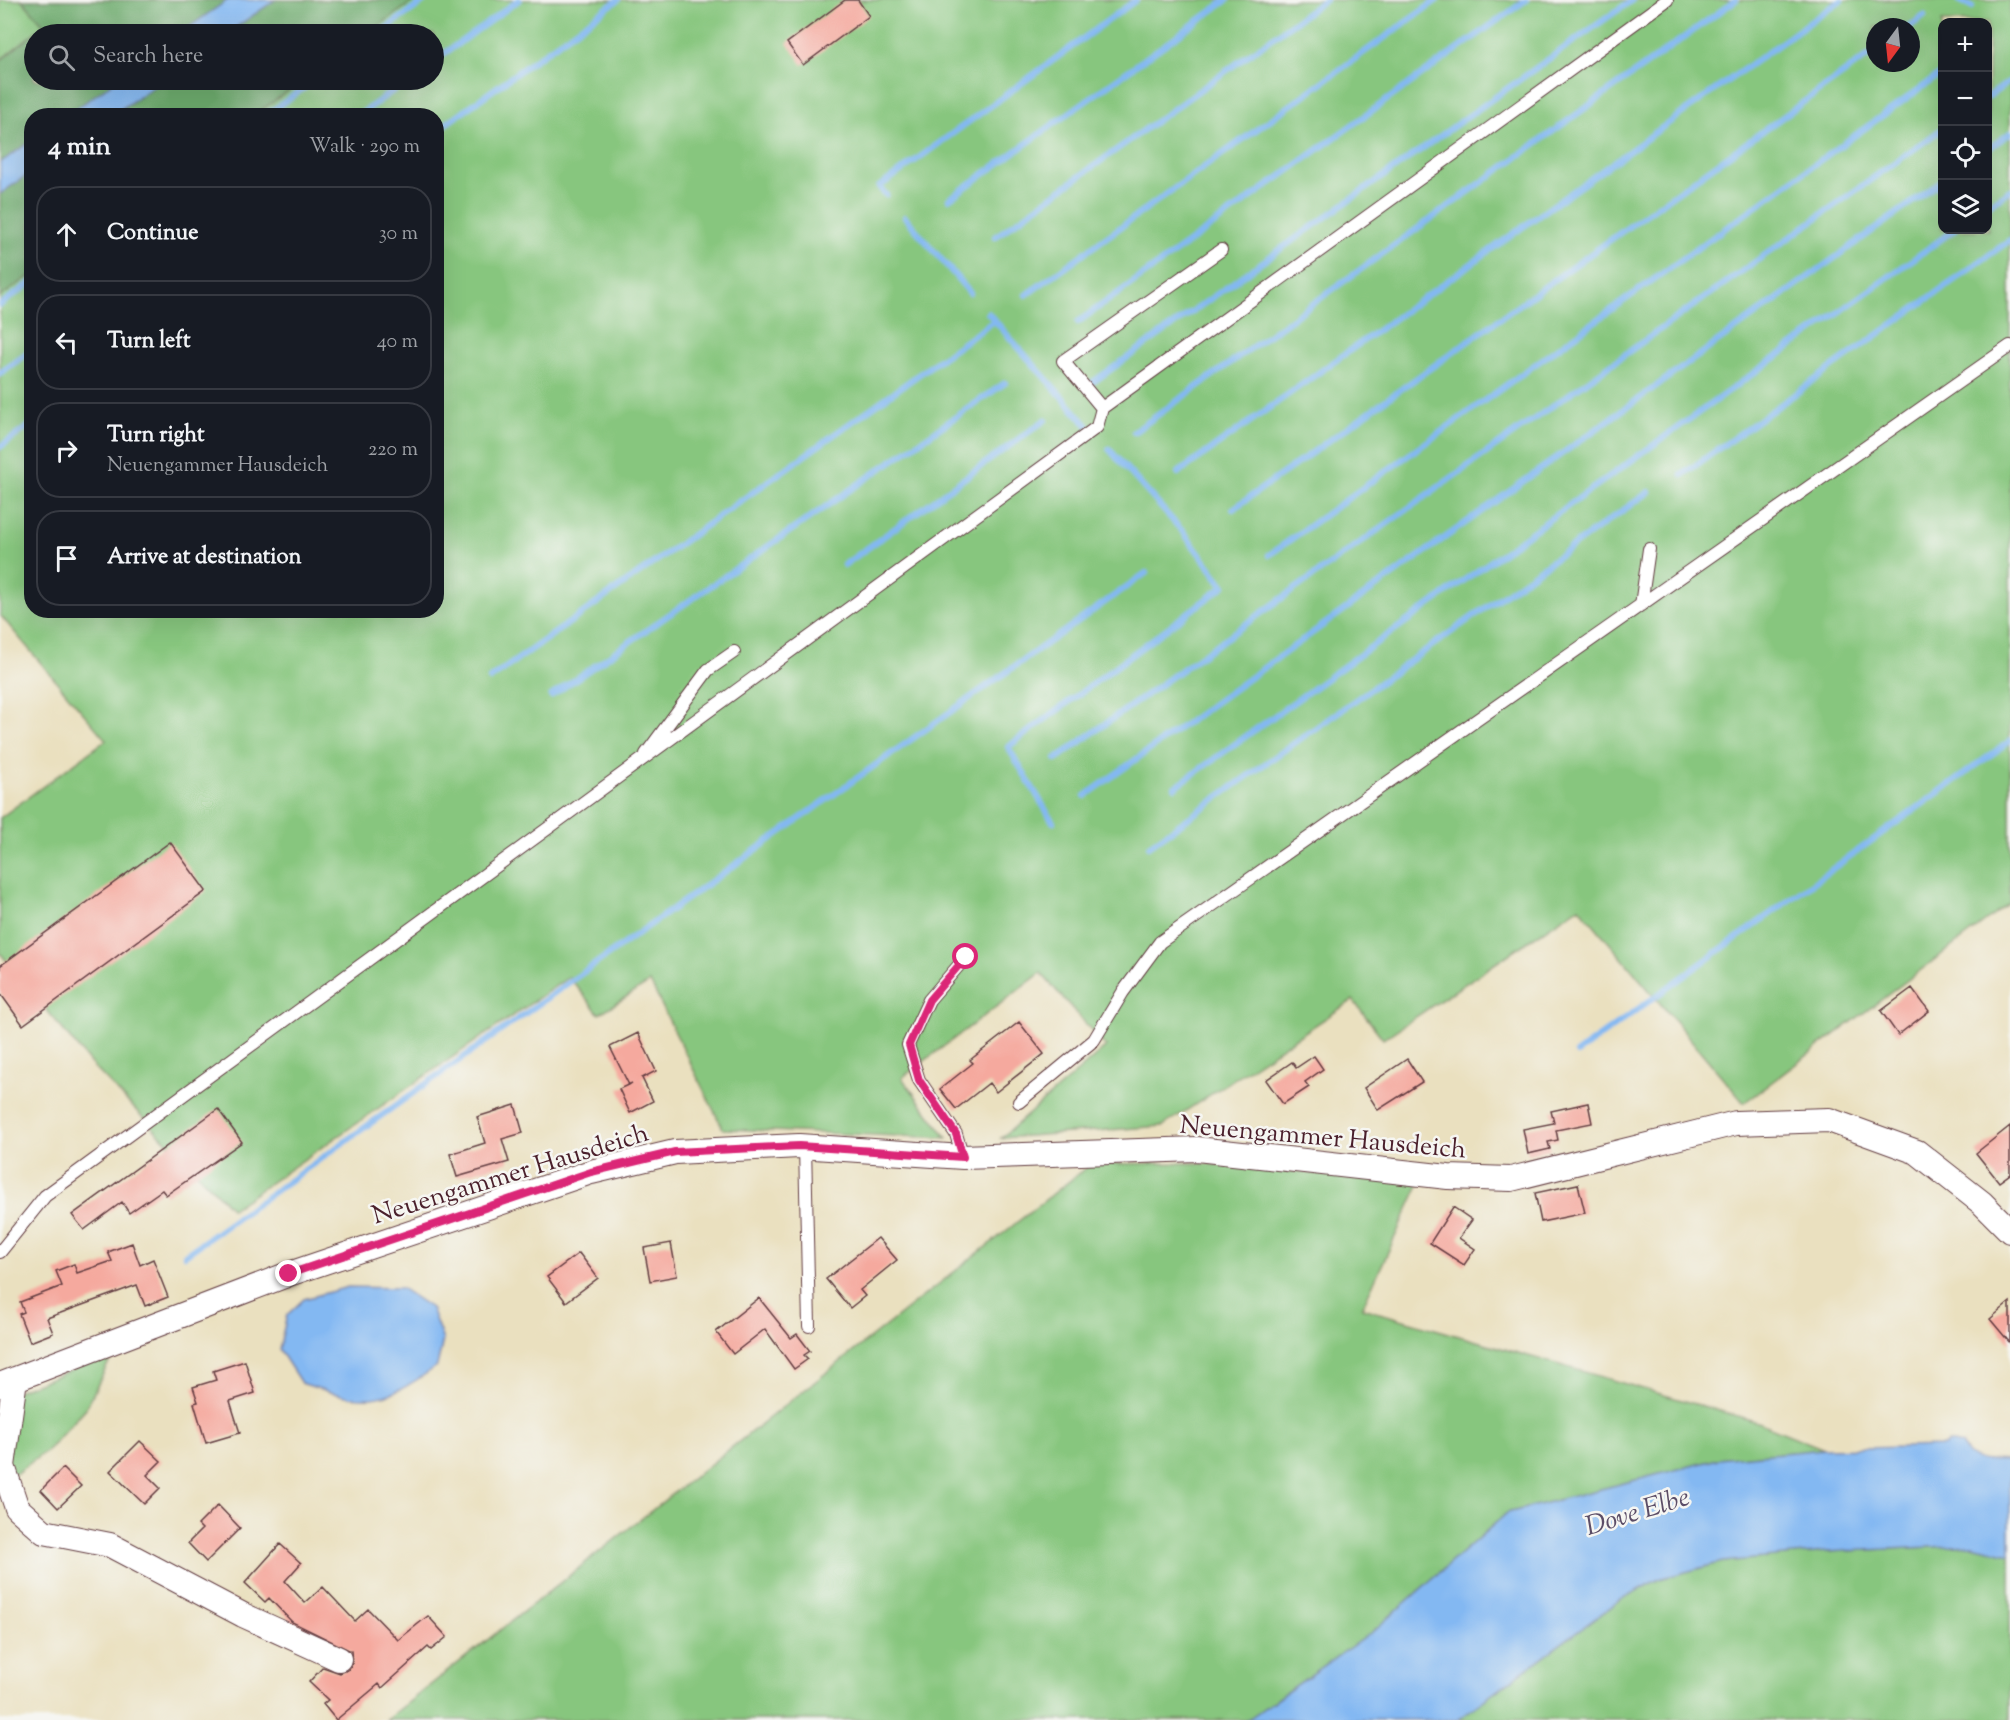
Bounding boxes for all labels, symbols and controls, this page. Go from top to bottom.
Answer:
north arrow [1866,18,1920,72]
map controls [1938,18,1992,234]
button: + [1938,18,1992,72]
search box [24,24,444,90]
icon: search [45,41,78,74]
text: Search here [93,41,203,73]
button: − [1938,72,1992,126]
button: locate [1938,126,1992,180]
text: 4 min [48,129,111,166]
text: Walk · 290 m [309,133,420,162]
button: layers [1938,180,1992,234]
icon: ahead [50,218,83,251]
text: Continue [107,218,198,250]
text: 30 m [379,220,418,249]
icon: left [50,326,83,359]
text: Turn left [107,326,190,358]
text: 40 m [377,328,418,357]
text: Turn right [107,420,204,452]
icon: right [50,434,83,467]
text: 220 m [368,436,418,465]
text: Neuengammer Hausdeich [107,452,328,481]
icon: arrive [50,542,83,575]
text: Arrive at destination [107,542,302,574]
route start [952,943,978,969]
street label: Neuengammer Hausdeich [1178,1108,1468,1169]
street label: Neuengammer Hausdeich [368,1116,654,1235]
route end [275,1260,301,1286]
water label: Dove Elbe [1581,1479,1695,1548]

